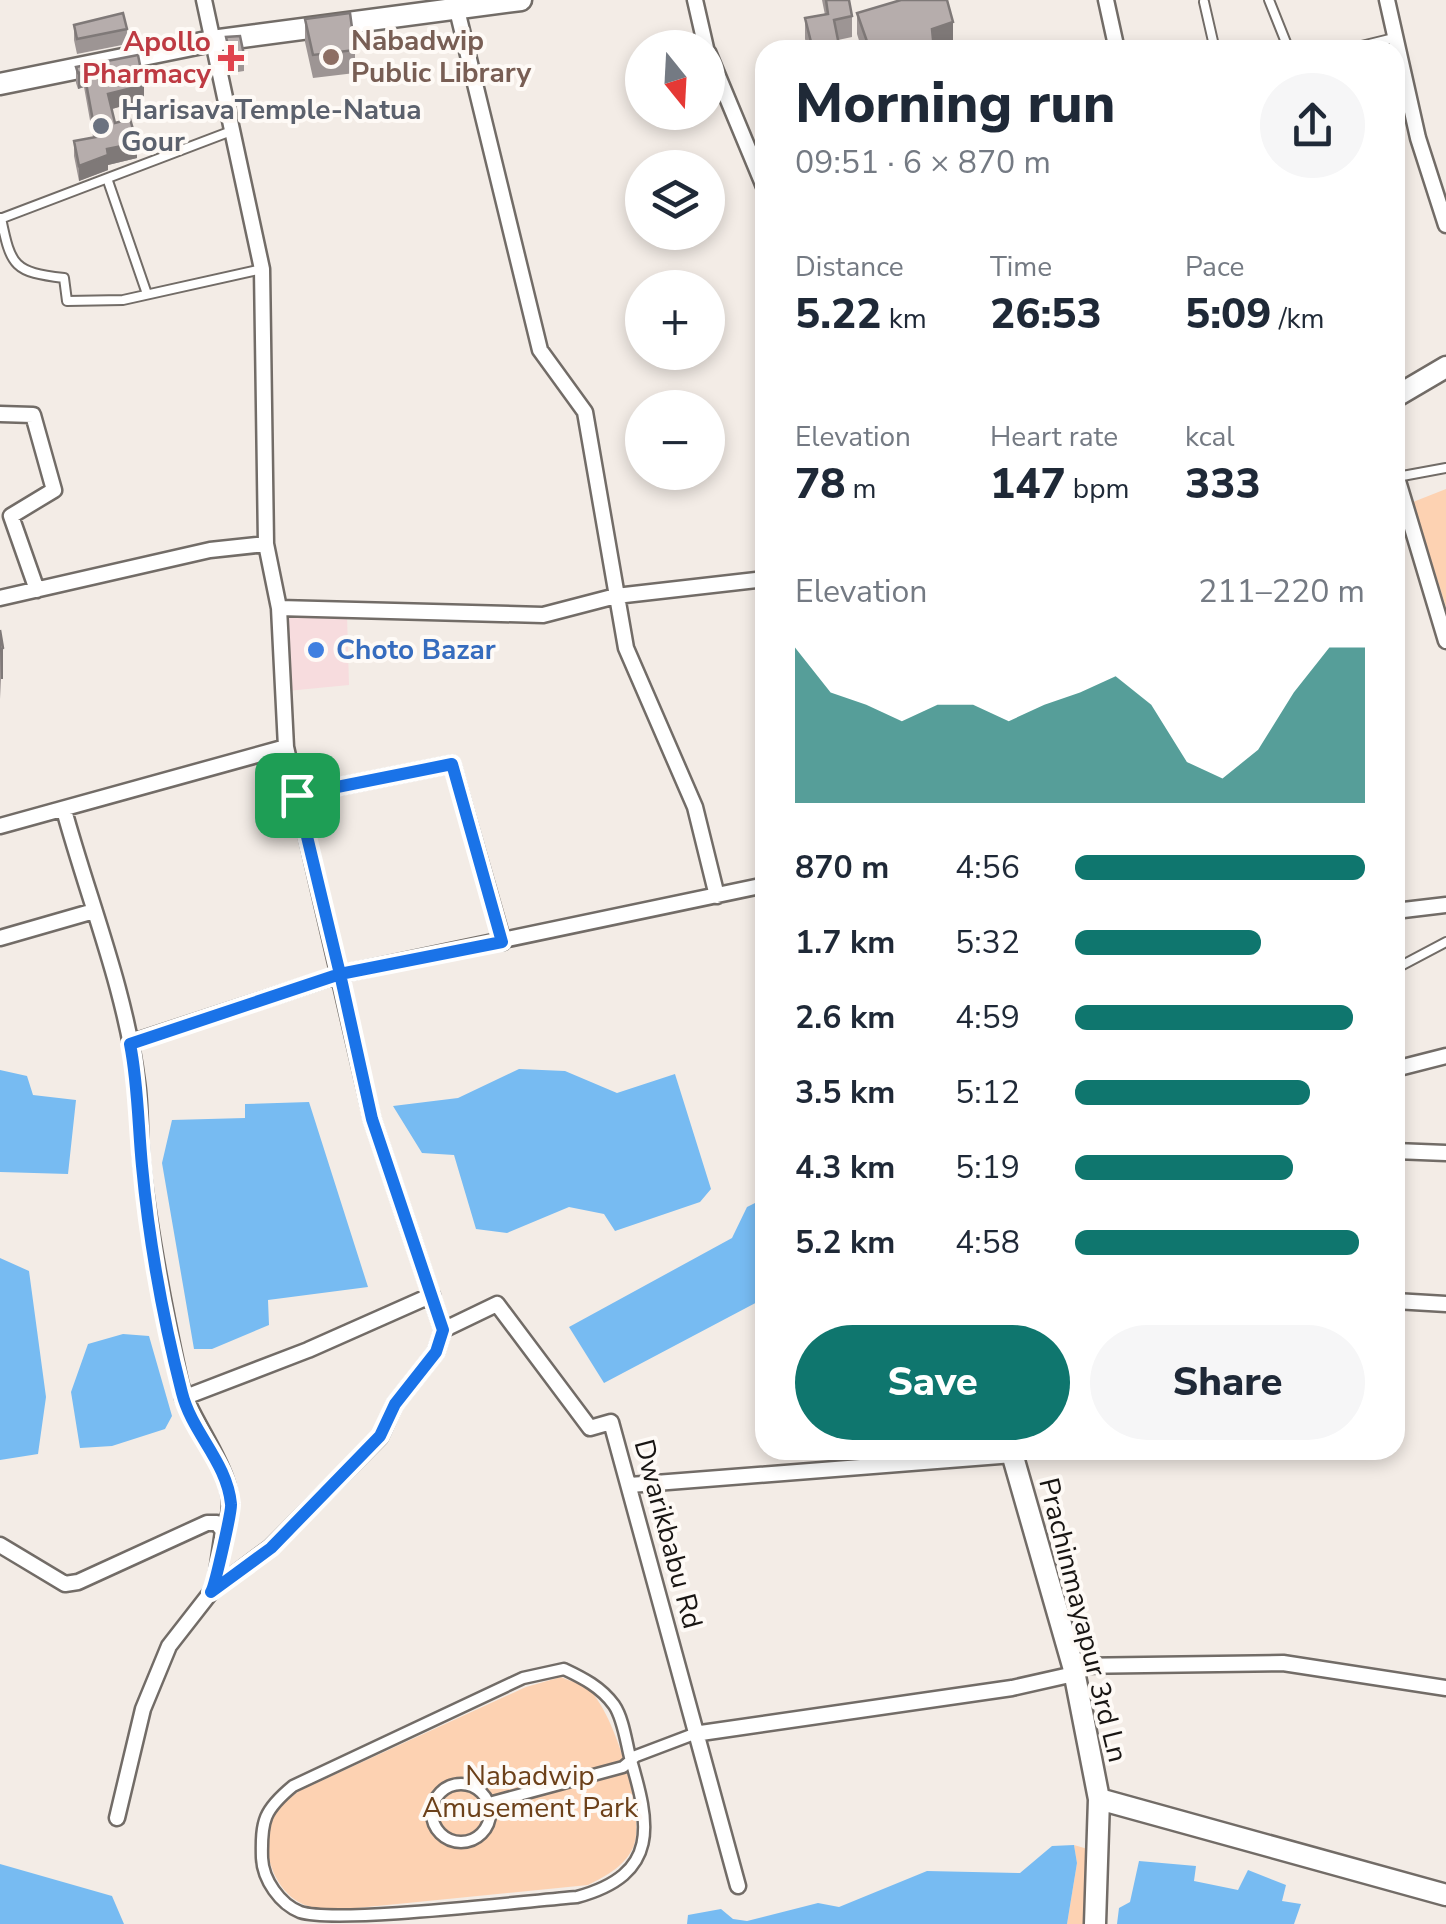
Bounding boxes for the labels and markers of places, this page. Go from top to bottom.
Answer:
place label: Nabadwip Public Library [351,22,532,92]
place label: Apollo Pharmacy [82,23,211,93]
marker: Nabadwip Public Library [320,46,342,68]
marker: Apollo Pharmacy [220,47,242,69]
place label: HarisavaTemple-Natua Gour [121,91,421,161]
marker: HarisavaTemple-Natua Gour [90,115,112,137]
place label: Choto Bazar [336,631,496,669]
marker: Choto Bazar [305,639,327,661]
pin [255,753,340,838]

